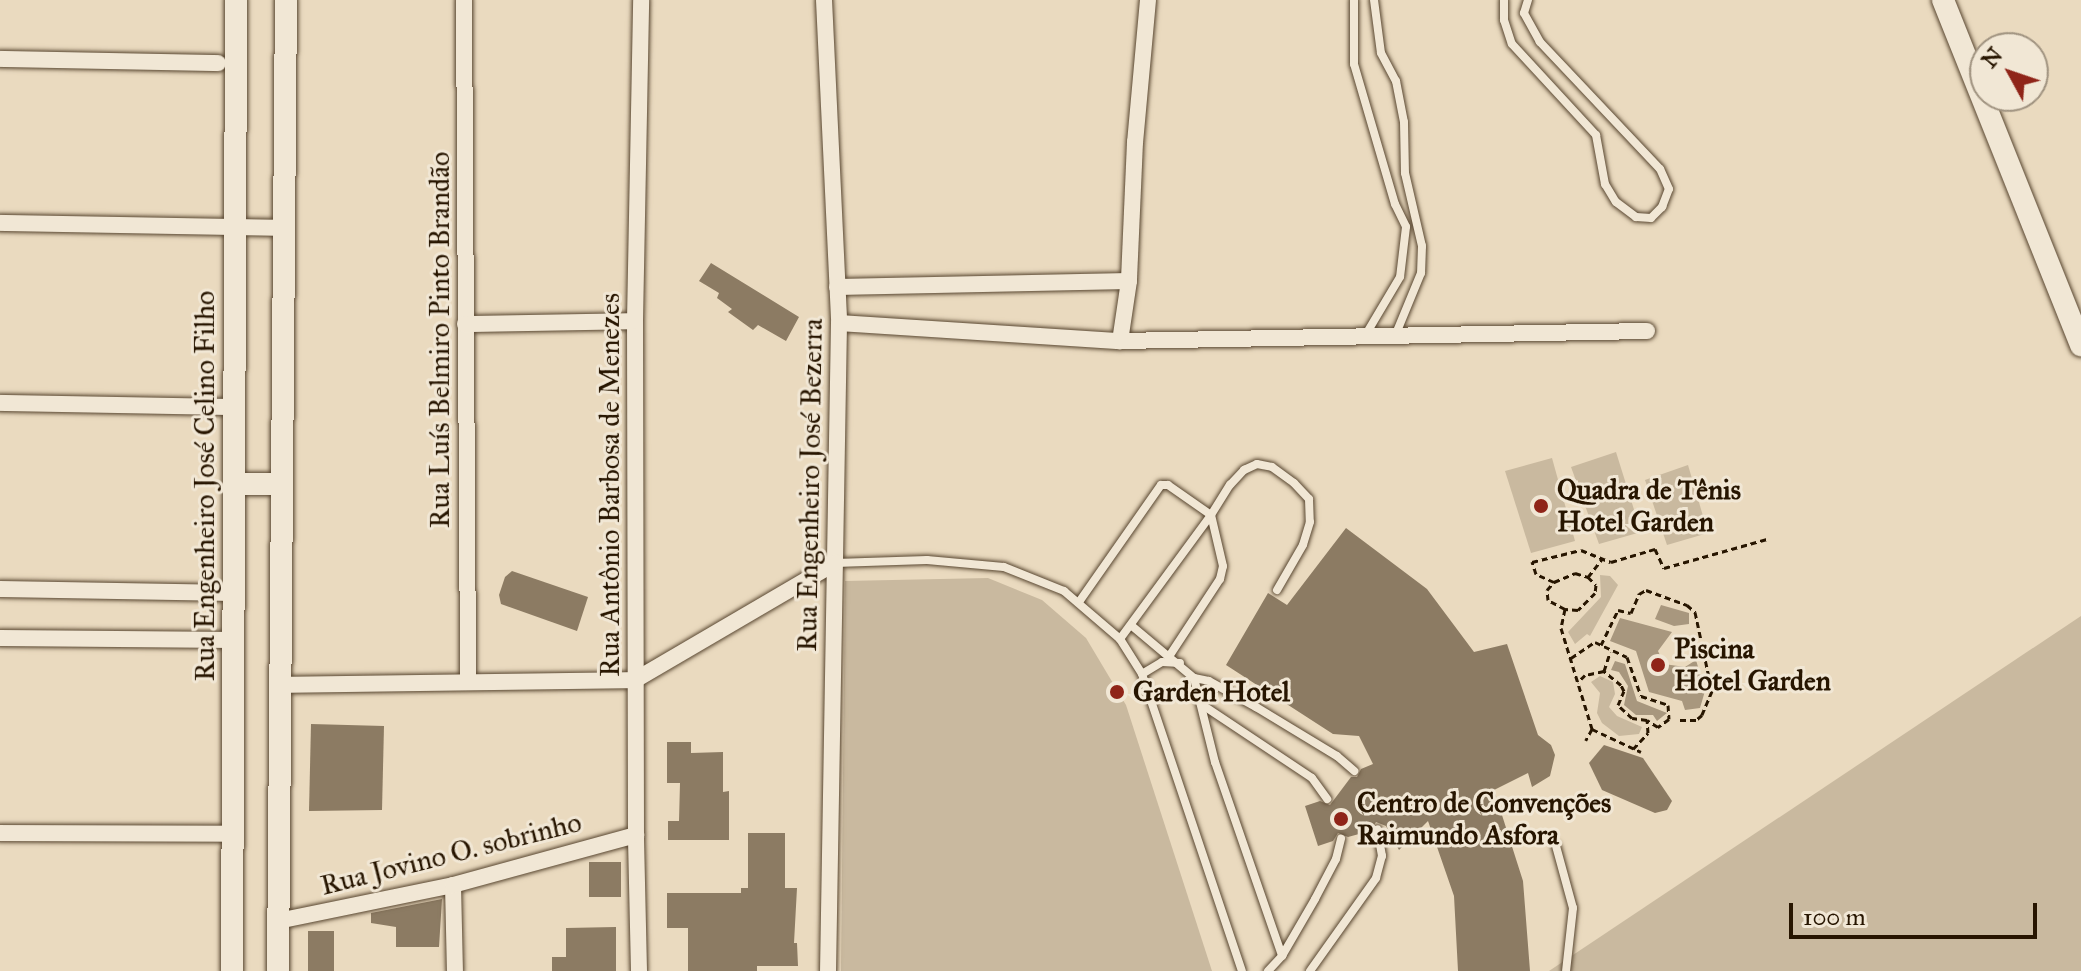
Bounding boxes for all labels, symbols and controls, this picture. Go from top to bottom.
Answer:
north arrow [1969,32,2049,112]
text: N [1975,42,2008,73]
street label: Rua Luís Belmiro Pinto Brandão [423,152,457,528]
street label: Rua Engenheiro José Celino Filho [188,291,222,681]
street label: Rua Antônio Barbosa de Menezes [593,293,627,677]
street label: Rua Engenheiro José Bezerra [790,318,830,652]
place label: Quadra de Tênis Hotel Garden [1557,473,1741,539]
marker: Quadra de Tênis Hotel Garden [1532,497,1550,515]
place label: Piscina Hotel Garden [1674,632,1831,698]
marker: Piscina Hotel Garden [1649,656,1667,674]
place label: Garden Hotel [1133,675,1290,709]
marker: Garden Hotel [1108,683,1126,701]
place label: Centro de Convenções Raimundo Asfora [1357,786,1611,852]
street label: Rua Jovino O. sobrinho [317,805,585,903]
marker: Centro de Convenções Raimundo Asfora [1332,810,1350,828]
scale bar [1793,887,2041,937]
text: 100 m [1803,902,1866,932]

